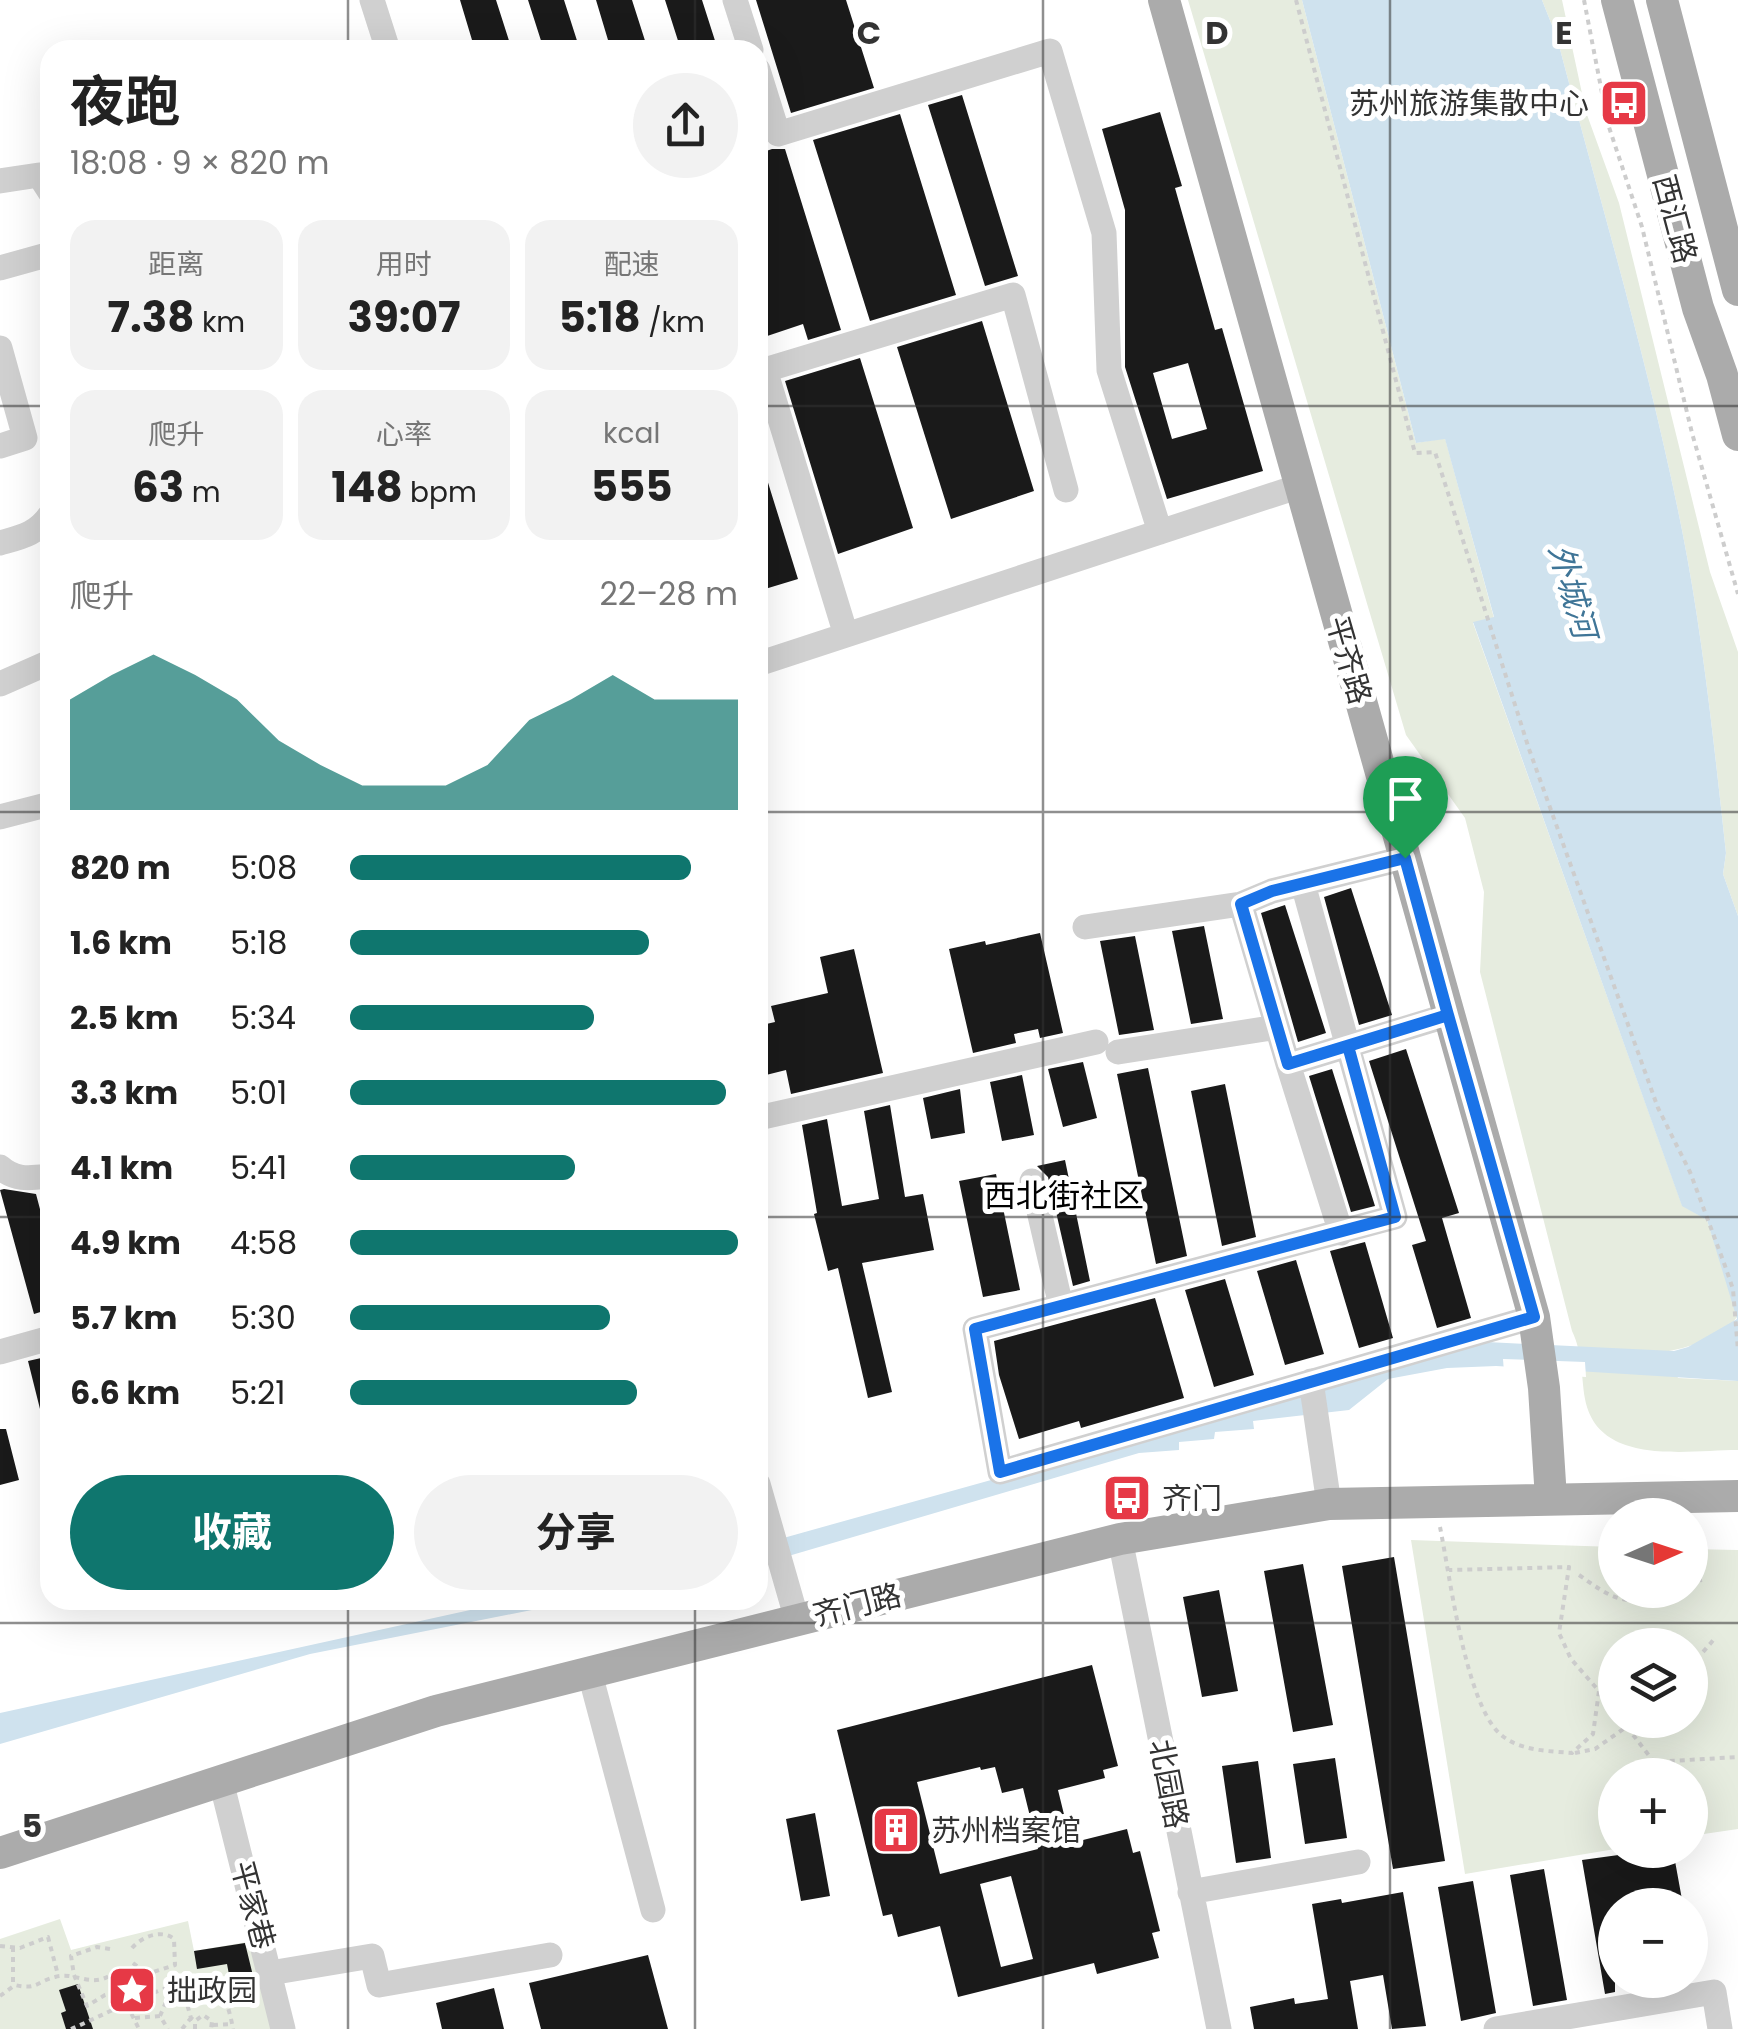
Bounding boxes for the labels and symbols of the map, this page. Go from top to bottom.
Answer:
text: C [857,10,881,55]
text: D [1205,10,1229,55]
text: E [1555,10,1573,55]
bus stop icon: 苏州旅游集散中心 [1598,77,1650,129]
place label: 苏州旅游集散中心 [1349,82,1589,125]
street label: 西汇路 [1643,170,1707,268]
water label: 外城河 [1538,539,1610,649]
street label: 平齐路 [1316,611,1382,709]
pin [1363,756,1448,859]
district label: 西北街社区 [984,1173,1144,1218]
bus stop icon: 齐门 [1101,1472,1153,1524]
place label: 齐门 [1162,1477,1222,1520]
north arrow [1598,1498,1708,1608]
street label: 齐门路 [808,1573,906,1637]
street label: 北园路 [1139,1736,1199,1832]
text: 5 [22,1803,42,1848]
building icon: 苏州档案馆 [870,1804,922,1856]
place label: 苏州档案馆 [931,1809,1081,1852]
street label: 平家巷 [221,1856,285,1954]
place icon: 拙政园 [106,1964,158,2016]
place label: 拙政园 [167,1969,257,2012]

